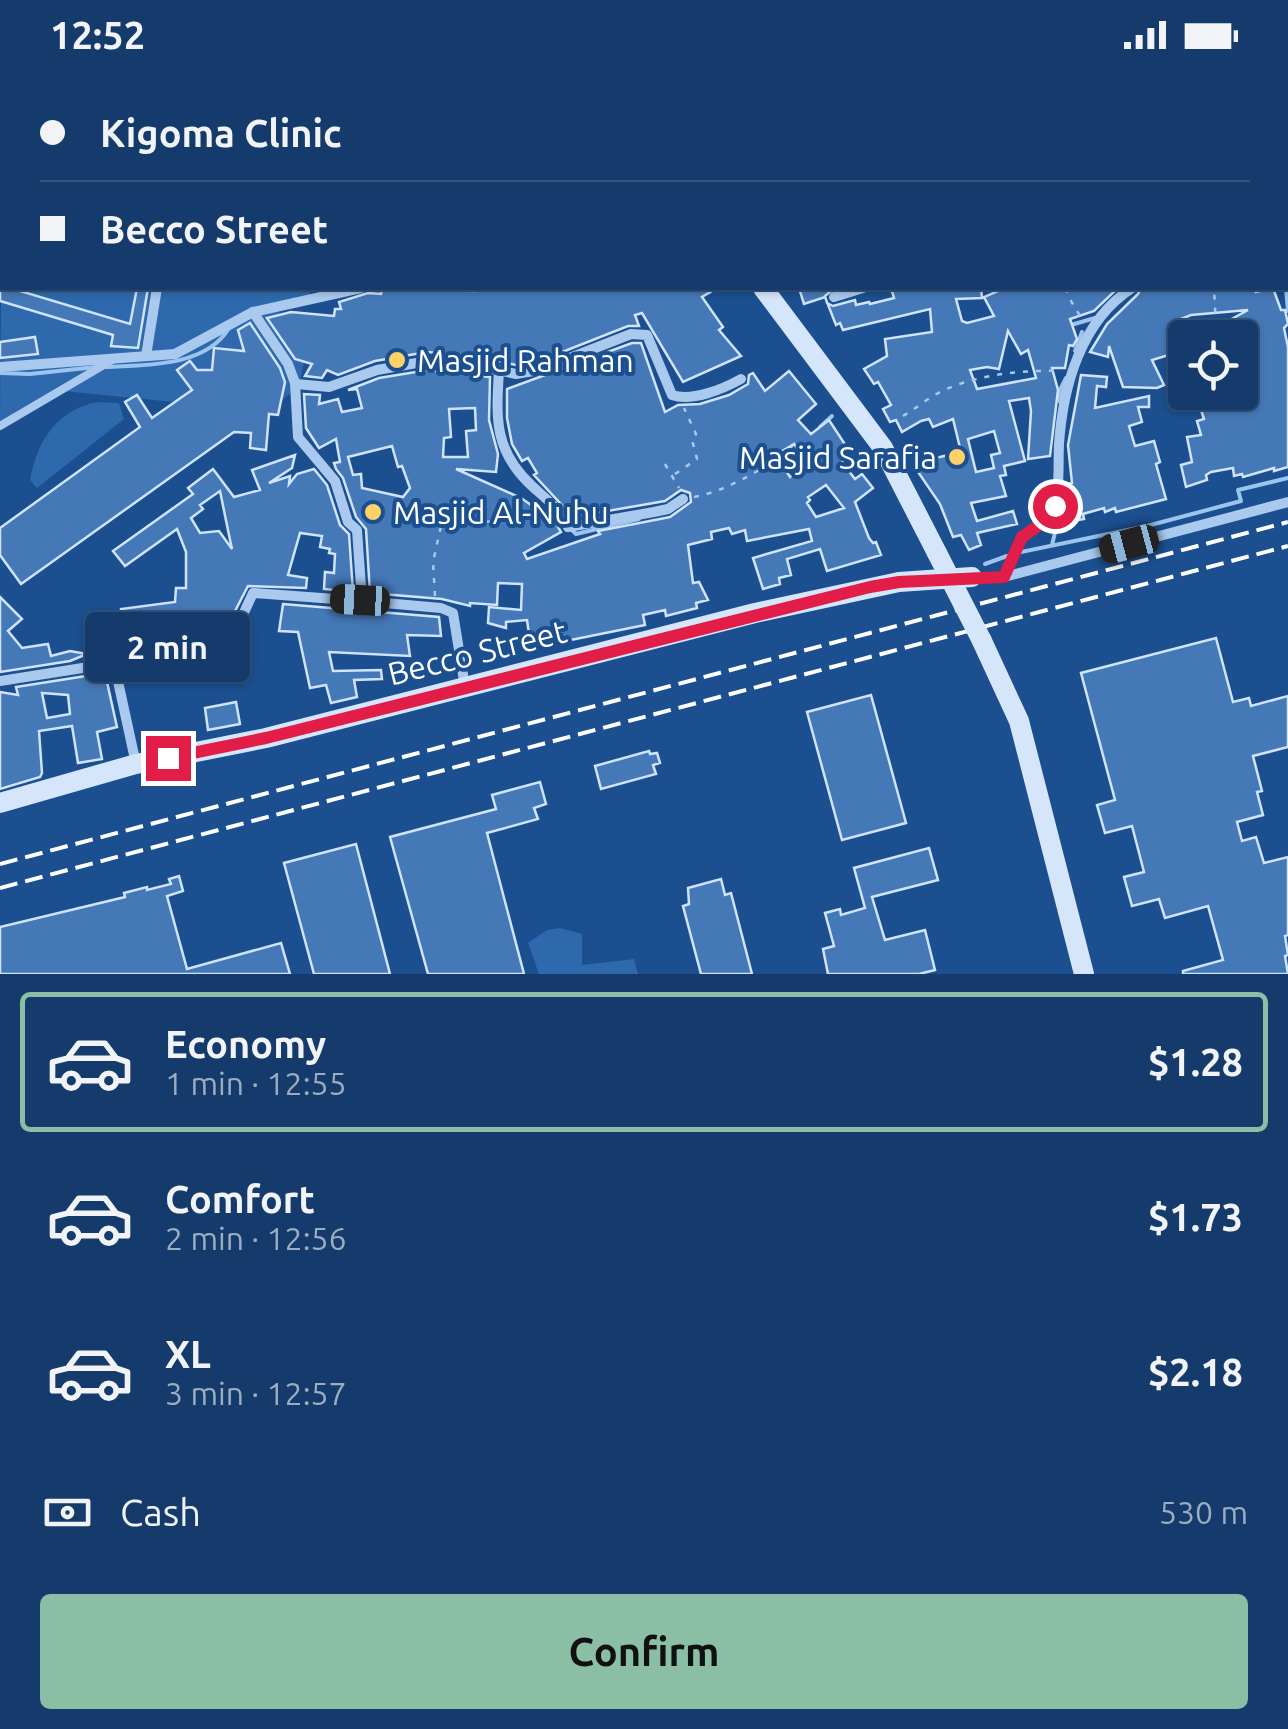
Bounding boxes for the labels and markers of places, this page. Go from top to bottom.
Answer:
place label: Masjid Rahman [417,342,634,378]
marker: Masjid Rahman [386,349,408,371]
place label: Masjid Sarafia [739,439,937,475]
marker: Masjid Sarafia [946,446,968,468]
place label: Masjid Al-Nuhu [393,494,609,530]
marker: Masjid Al-Nuhu [362,501,384,523]

